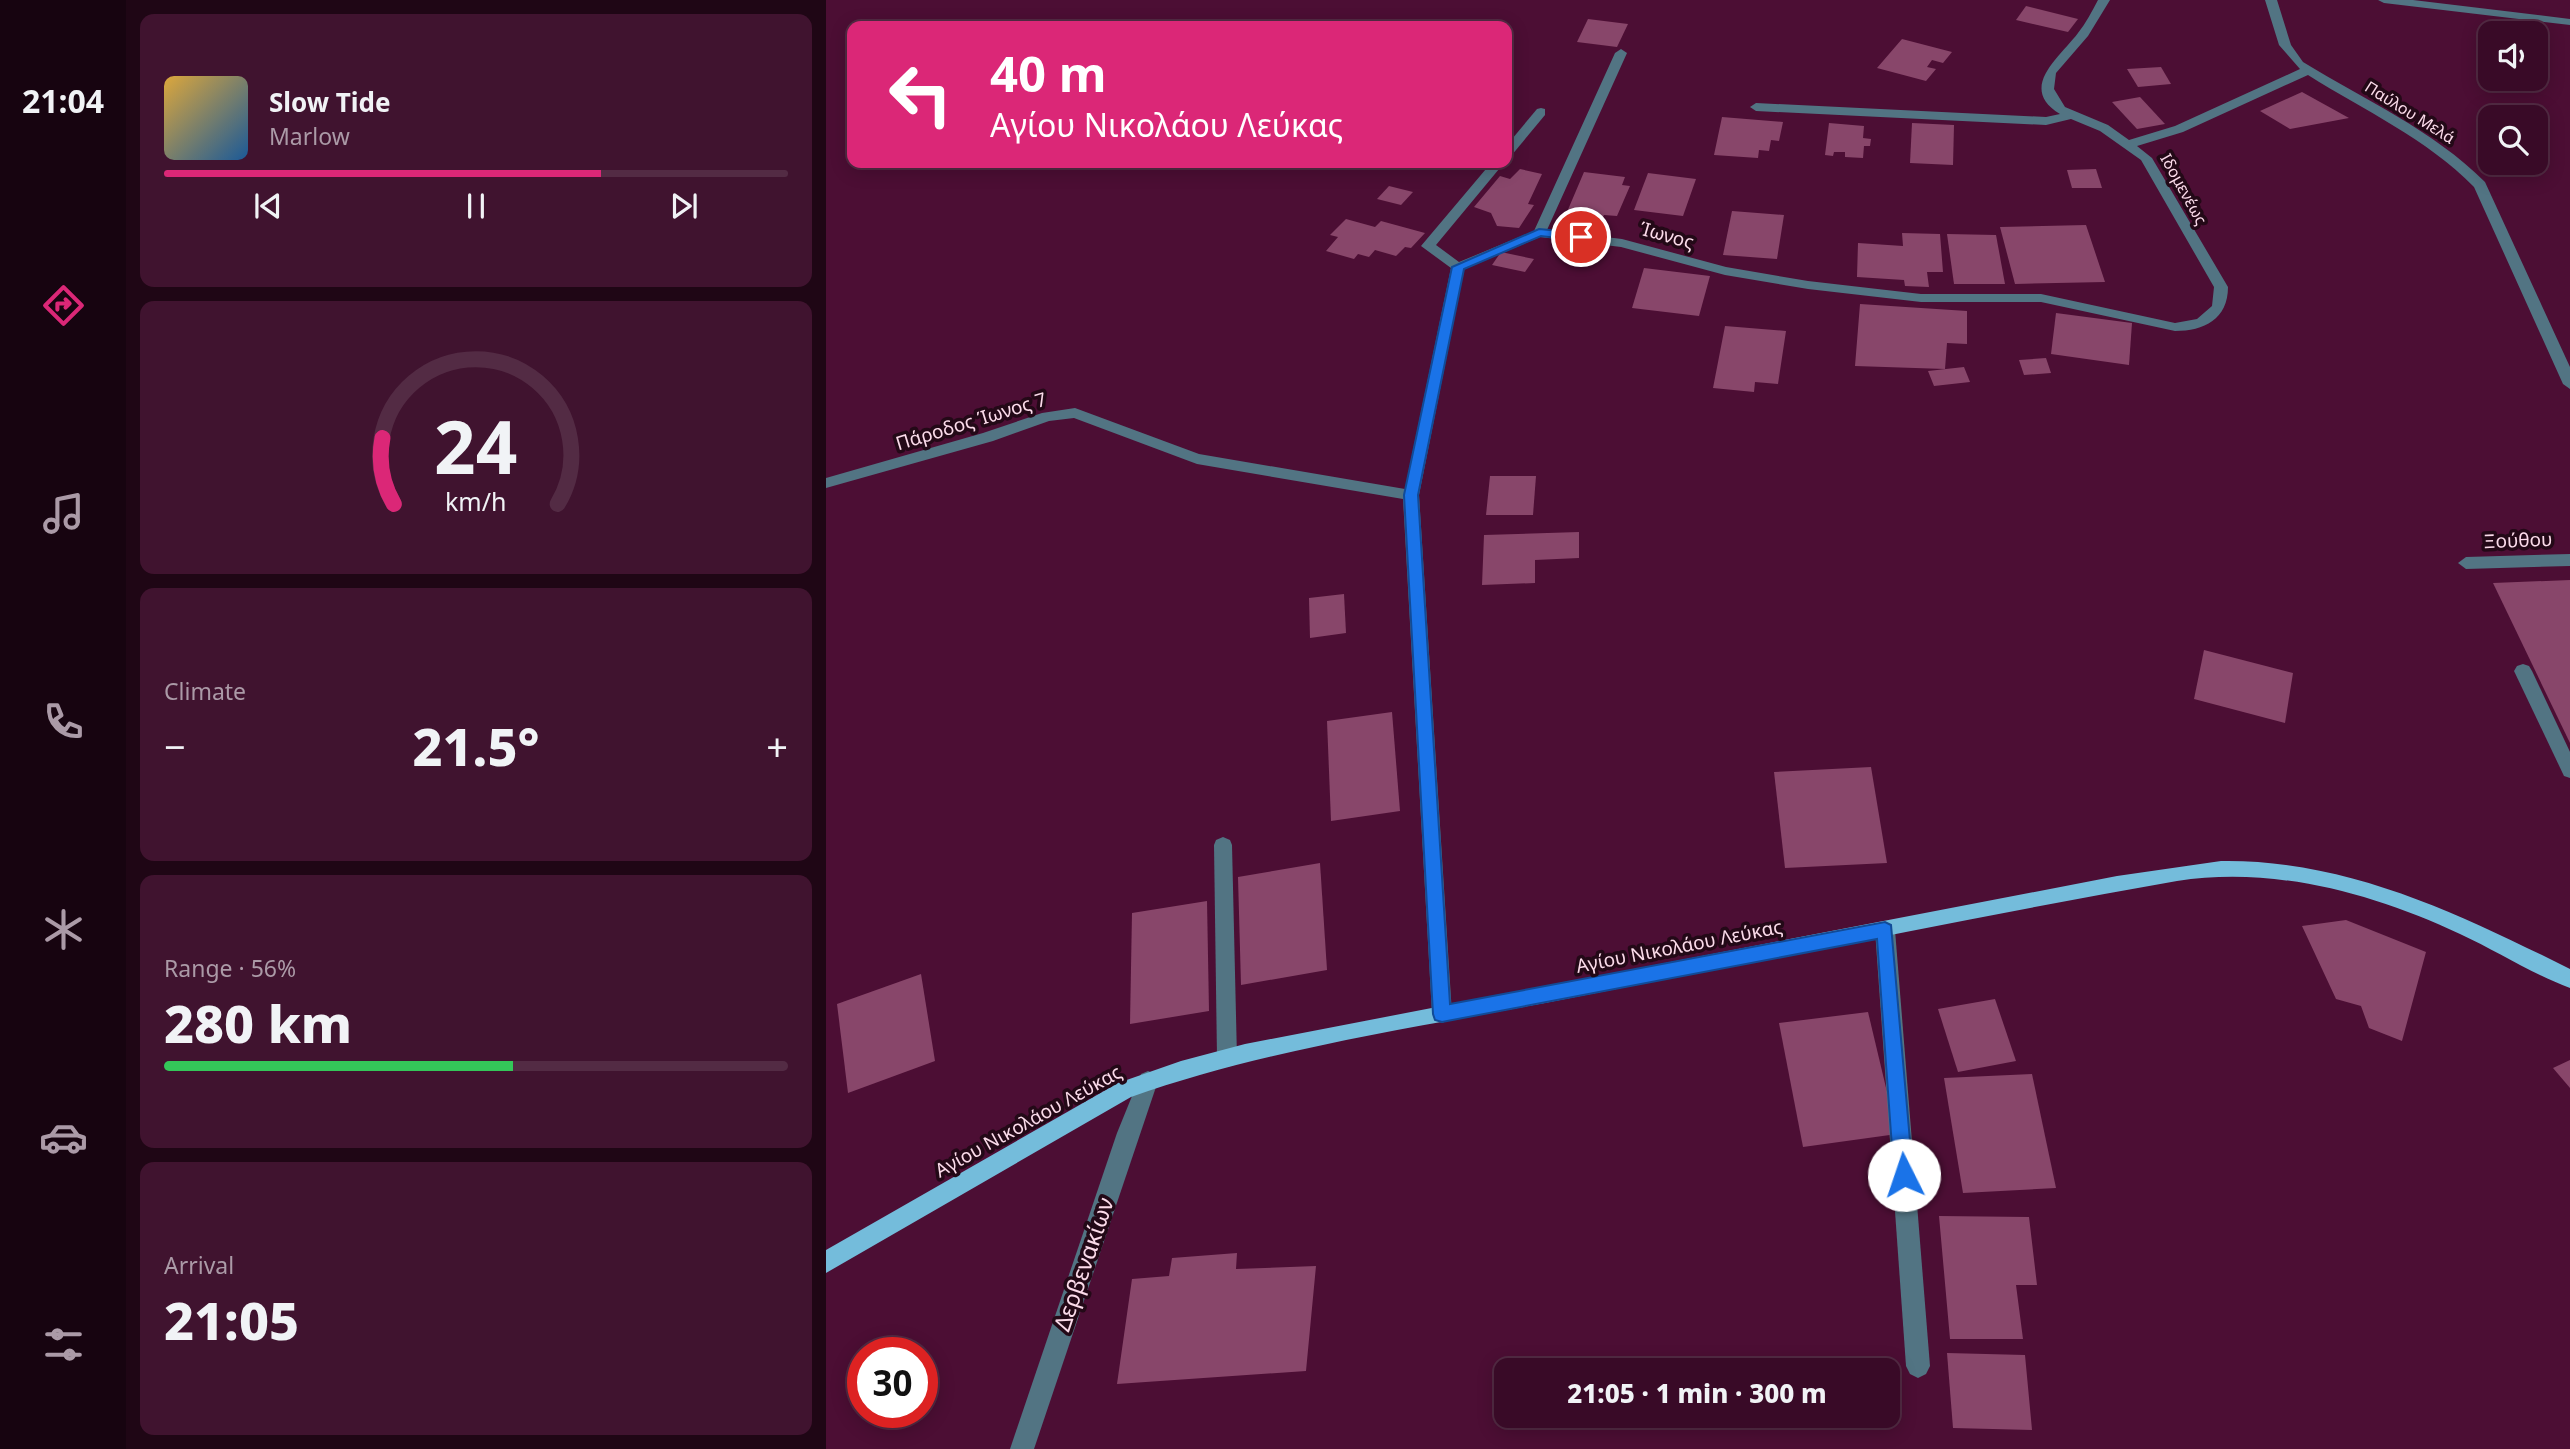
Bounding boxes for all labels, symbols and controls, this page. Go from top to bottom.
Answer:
map controls [2478,21,2548,175]
button: sound [2478,21,2548,91]
text: 40 m [990,40,1107,106]
icon: left [875,49,966,140]
street label: Παύλου Μελά [2361,76,2459,148]
text: 21:04 [22,79,104,122]
text: Slow Tide [269,84,391,120]
text: Αγίου Νικολάου Λεύκας [990,103,1343,146]
button: search [2478,105,2548,175]
text: Marlow [269,120,350,152]
street label: Ιδομενέως [2155,150,2213,229]
icon: previous [249,187,287,225]
icon: pause [457,187,495,225]
icon: next [665,187,703,225]
pin [1551,207,1611,267]
street label: Ίωνος [1637,215,1697,255]
icon: arrive [1562,218,1600,256]
icon: directions [39,281,88,330]
street label: Πάροδος Ίωνος 7 [892,386,1050,456]
text: 24 [434,396,518,495]
text: km/h [445,483,507,517]
icon: music [39,489,88,538]
street label: Ξούθου [2483,526,2553,554]
text: Climate [164,675,246,707]
icon: phone [39,697,88,746]
text: 21.5° [413,710,539,781]
text: − [164,720,186,772]
text: + [766,720,788,772]
icon: climate [39,905,88,954]
street label: Αγίου Νικολάου Λεύκας [1574,913,1784,979]
text: Range · 56% [164,952,296,984]
text: 280 km [164,987,352,1058]
street label: Αγίου Νικολάου Λεύκας [930,1059,1126,1183]
icon: car [39,1113,88,1162]
position arrow [1867,1138,1941,1212]
street label: Δερβενακίων [1045,1193,1121,1335]
text: Arrival [164,1249,234,1281]
text: 21:05 [164,1284,299,1355]
icon: filters [39,1320,88,1369]
speed limit sign: 30 [847,1337,938,1428]
text: 21:05 · 1 min · 300 m [1567,1375,1827,1411]

